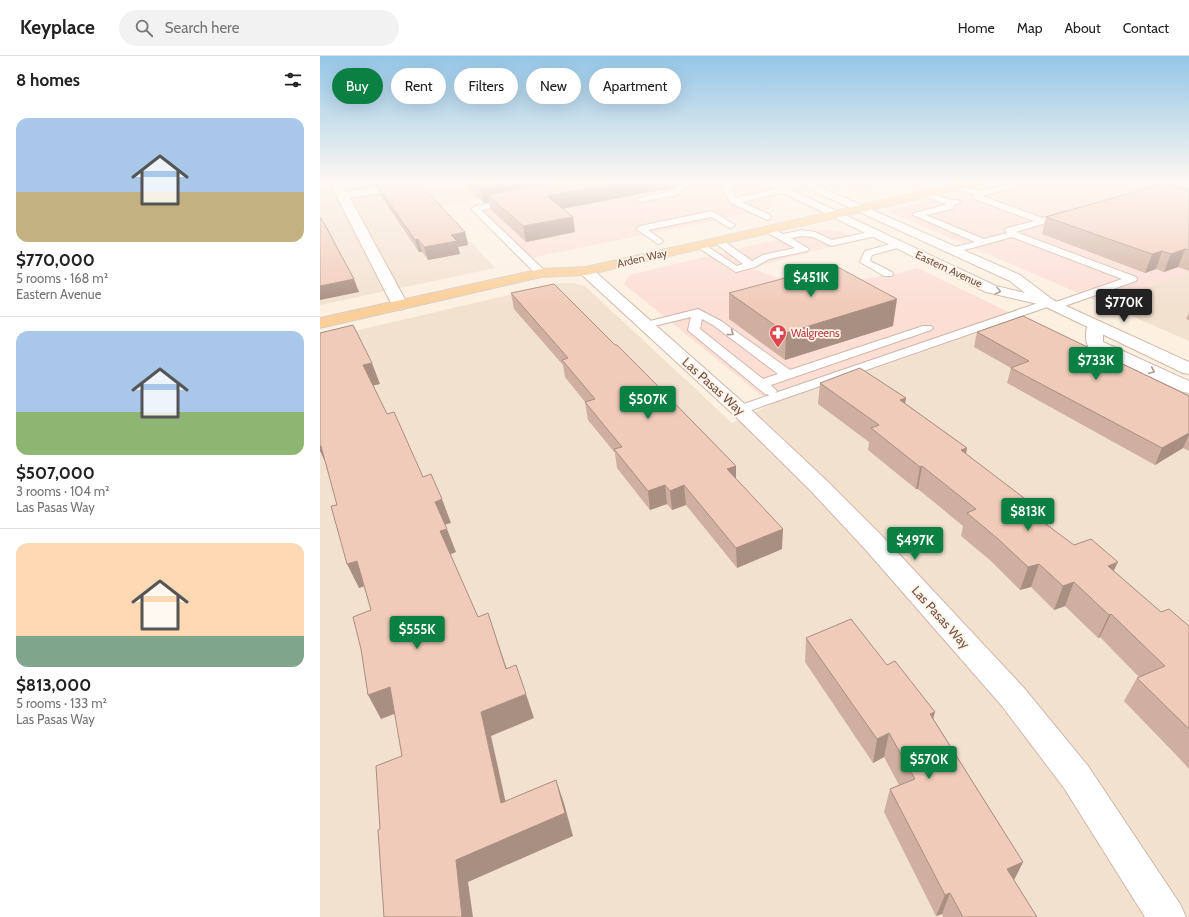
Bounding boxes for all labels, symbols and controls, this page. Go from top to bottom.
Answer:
search box [119,10,399,46]
text: Keyplace [20,16,95,39]
icon: search [133,17,155,39]
text: Search here [165,19,239,37]
text: Home [958,19,995,37]
text: Map [1017,19,1042,37]
text: About [1064,19,1101,37]
text: Contact [1123,19,1169,37]
chip: Buy [332,68,383,104]
chip: Rent [391,68,446,104]
chip: Filters [454,68,518,104]
chip: New [526,68,581,104]
chip: Apartment [589,68,681,104]
icon: filters [282,69,304,91]
text: 8 homes [16,70,80,90]
icon: home [124,144,196,216]
street label: Arden Way [616,245,669,271]
street label: Eastern Avenue [913,247,985,291]
text: $770,000 [16,250,95,270]
pin: $451K [783,264,839,298]
text: $451K [793,269,829,285]
text: 5 rooms · 168 m² [16,270,108,286]
text: Eastern Avenue [16,286,101,302]
one-way arrow [994,286,1001,295]
pin: $770K [1096,289,1152,323]
text: $770K [1105,294,1143,310]
pharmacy icon: Walgreens [768,323,788,348]
place label: Walgreens [791,326,840,340]
one-way arrow [726,328,733,335]
pin: $733K [1068,347,1124,381]
text: $733K [1078,352,1114,368]
street label: Las Pasas Way [679,354,749,419]
icon: home [124,357,196,429]
one-way arrow [1148,366,1155,374]
pin: $507K [620,386,676,420]
text: $507K [629,391,667,407]
text: $507,000 [16,463,95,483]
text: 3 rooms · 104 m² [16,483,109,499]
pin: $813K [1000,498,1056,532]
text: Las Pasas Way [16,499,95,515]
text: $813K [1010,503,1046,519]
pin: $497K [887,527,943,561]
text: $497K [896,532,934,548]
icon: home [124,569,196,641]
street label: Las Pasas Way [909,582,974,652]
pin: $555K [389,616,445,650]
text: $555K [399,621,435,637]
text: $813,000 [16,675,91,695]
text: 5 rooms · 133 m² [16,695,107,711]
text: Las Pasas Way [16,711,95,727]
pin: $570K [901,746,957,780]
text: $570K [910,751,948,767]

